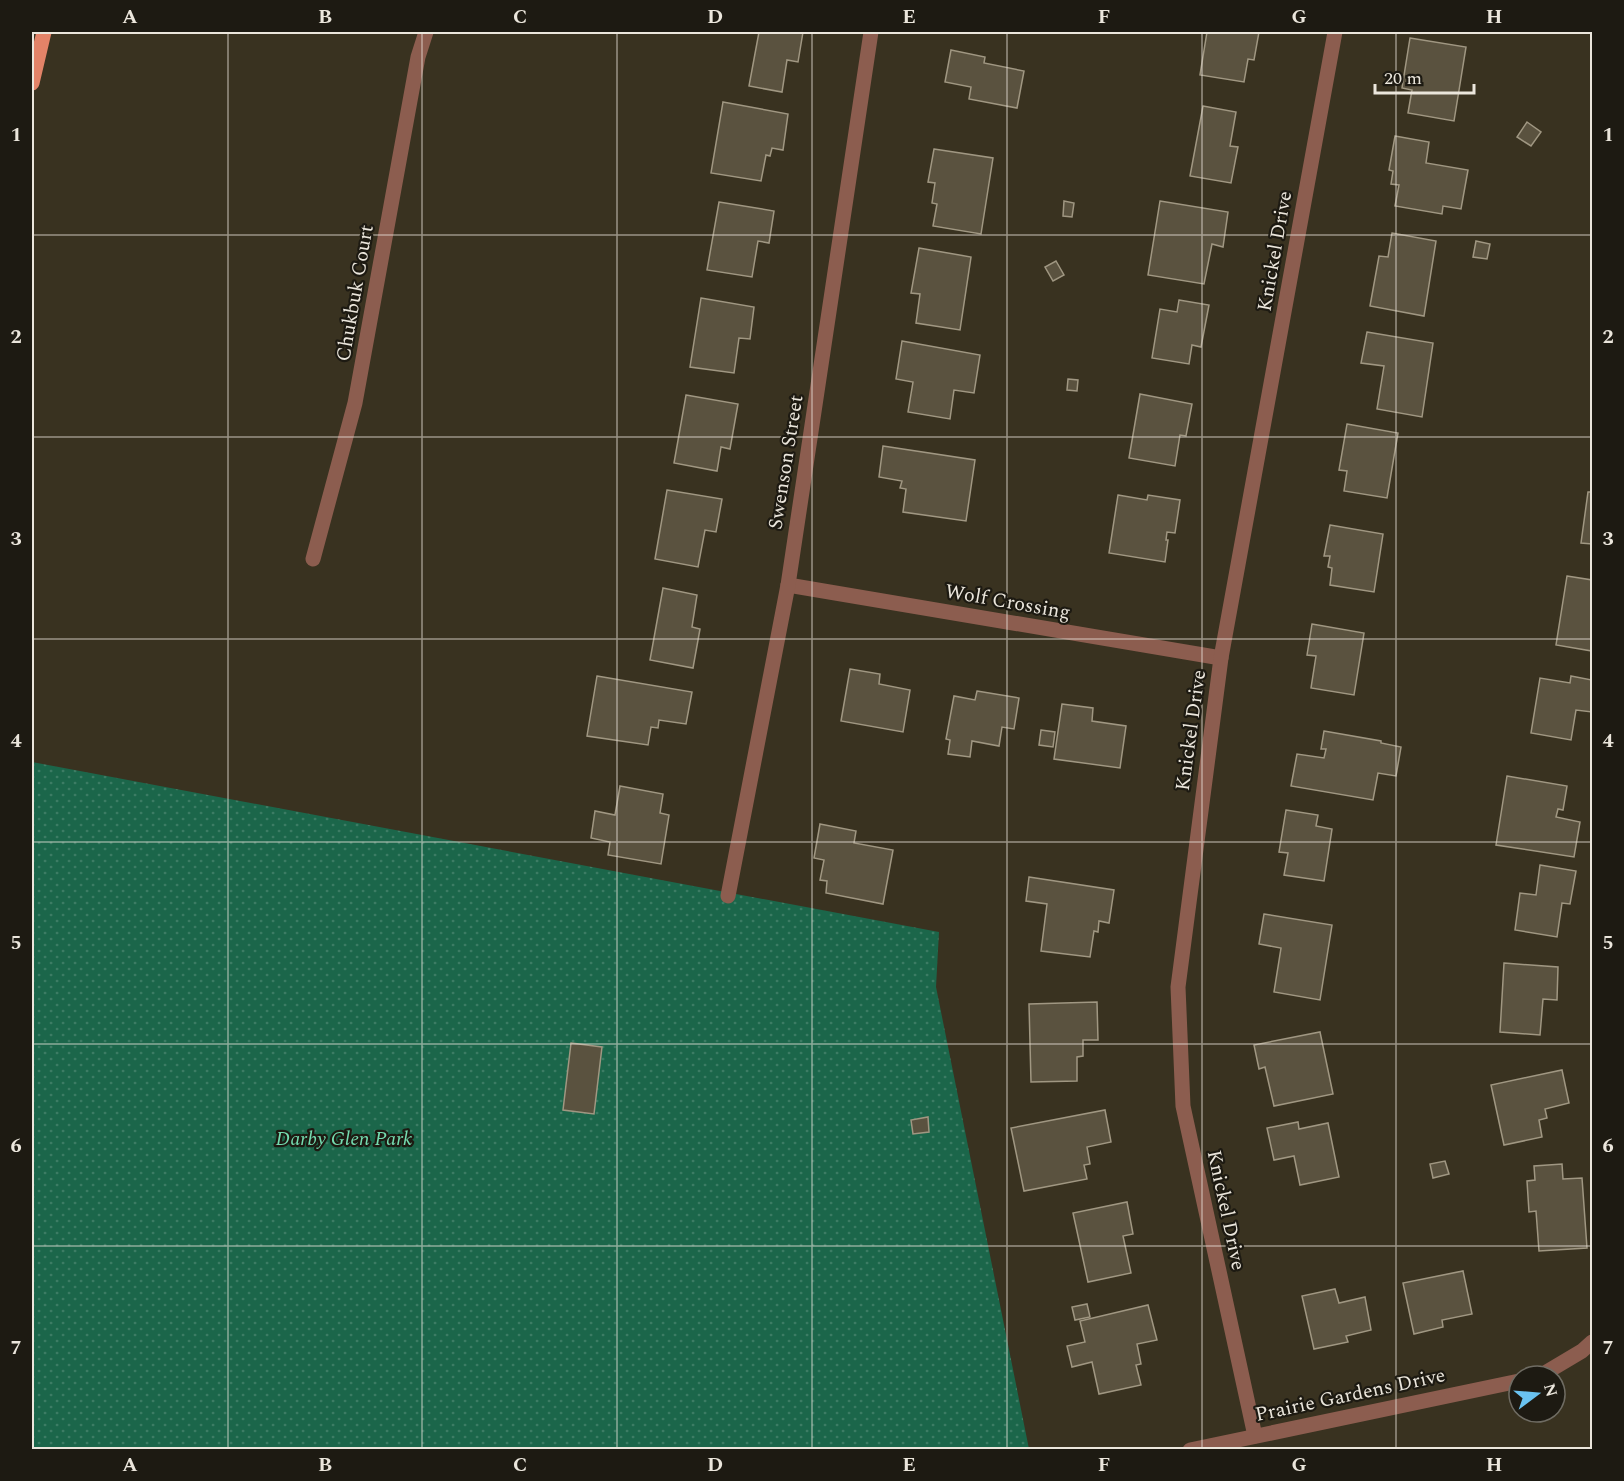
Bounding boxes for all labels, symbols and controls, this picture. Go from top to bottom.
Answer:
text: A [122,2,138,32]
text: B [318,2,332,32]
text: C [513,2,527,32]
text: D [707,2,723,32]
text: E [902,2,916,32]
text: F [1098,2,1110,32]
text: G [1291,2,1307,32]
text: H [1486,2,1502,32]
scale bar [1375,57,1474,95]
text: 20 m [1384,65,1422,92]
text: 1 [10,120,22,150]
text: 1 [1602,120,1614,150]
street label: Knickel Drive [1250,188,1300,314]
street label: Chukbuk Court [328,222,382,364]
text: 2 [10,322,22,352]
text: 2 [1602,322,1614,352]
street label: Swenson Street [761,393,811,532]
text: 3 [10,524,22,554]
text: 3 [1602,524,1614,554]
street label: Wolf Crossing [943,576,1073,628]
street label: Knickel Drive [1168,668,1214,793]
text: 4 [10,726,22,756]
text: 4 [1602,726,1614,756]
text: 5 [10,928,22,958]
text: 5 [1602,928,1614,958]
park label: Darby Glen Park [276,1124,413,1154]
text: 6 [10,1131,22,1161]
text: 6 [1602,1131,1614,1161]
street label: Knickel Drive [1199,1147,1253,1273]
text: 7 [10,1333,22,1363]
text: 7 [1602,1333,1614,1363]
street label: Prairie Gardens Drive [1252,1360,1448,1430]
north arrow [1507,1364,1567,1424]
text: N [1537,1381,1564,1400]
text: A [122,1450,138,1480]
text: B [318,1450,332,1480]
text: C [513,1450,527,1480]
text: D [707,1450,723,1480]
text: E [902,1450,916,1480]
text: F [1098,1450,1110,1480]
text: G [1291,1450,1307,1480]
text: H [1486,1450,1502,1480]

